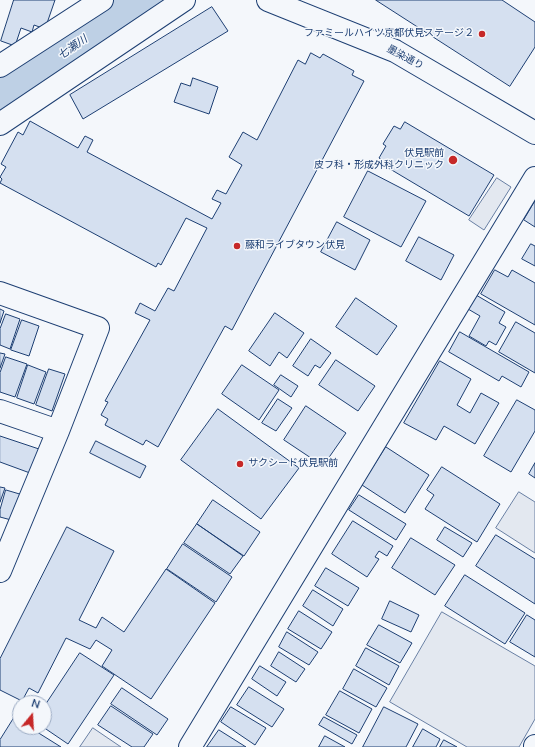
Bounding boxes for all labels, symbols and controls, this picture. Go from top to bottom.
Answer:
place label: ファミールハイツ京都伏見ステージ２ [304,28,474,40]
marker: ファミールハイツ京都伏見ステージ２ [477,29,487,39]
water label: 七瀬川 [56,33,90,63]
street label: 墨染通り [385,43,425,73]
place label: 伏見駅前 皮フ科・形成外科クリニック [314,148,444,172]
marker: 伏見駅前 皮フ科・形成外科クリニック [447,154,459,166]
place label: 藤和ライブタウン伏見 [245,240,345,252]
marker: 藤和ライブタウン伏見 [232,241,242,251]
place label: サクシード伏見駅前 [248,458,338,470]
marker: サクシード伏見駅前 [235,459,245,469]
north arrow [12,695,52,735]
text: N [29,696,42,712]

